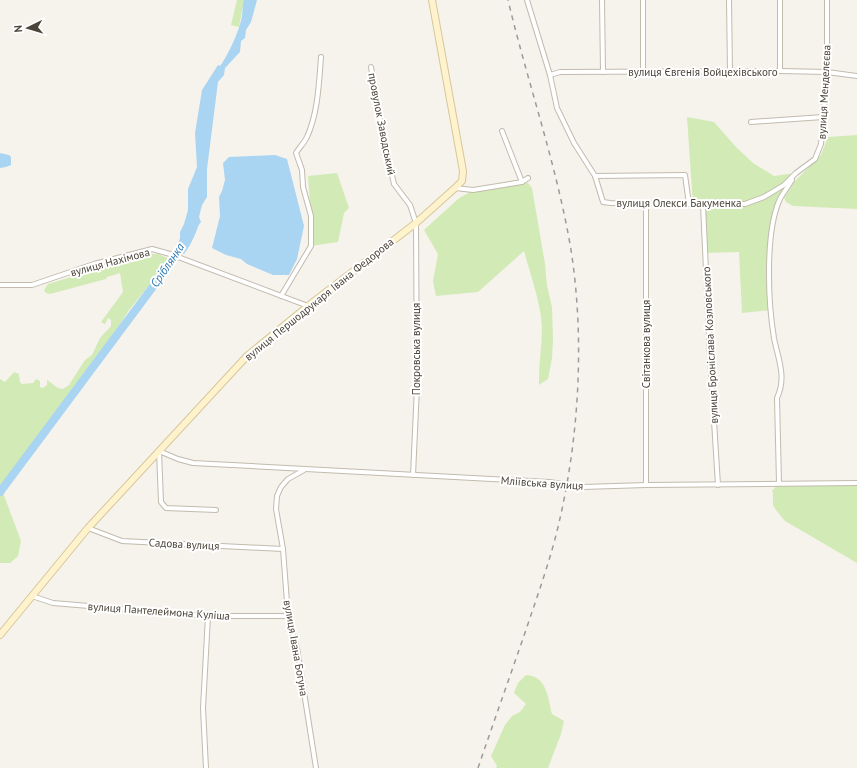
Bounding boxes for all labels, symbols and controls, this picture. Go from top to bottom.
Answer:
north arrow [8,8,48,48]
text: N [11,25,25,33]
street label: вулиця Менделєєва [815,44,833,140]
street label: вулиця Євгенія Войцехівського [628,65,778,79]
street label: провулок Заводський [365,72,399,176]
street label: вулиця Олекси Бакуменка [617,196,741,210]
street label: вулиця Першодрукаря Івана Федорова [242,235,396,363]
water label: Сріблянка [147,240,187,290]
street label: вулиця Нахімова [69,245,151,279]
street label: вулиця Броніслава Козловського [699,266,721,424]
street label: Світанкова вулиця [639,300,653,388]
street label: Покровська вулиця [409,303,423,395]
street label: Мліївська вулиця [500,473,584,493]
street label: Садова вулиця [148,535,220,553]
street label: вулиця Пантелеймона Куліша [87,599,231,623]
street label: вулиця Івана Богуна [281,599,311,697]

